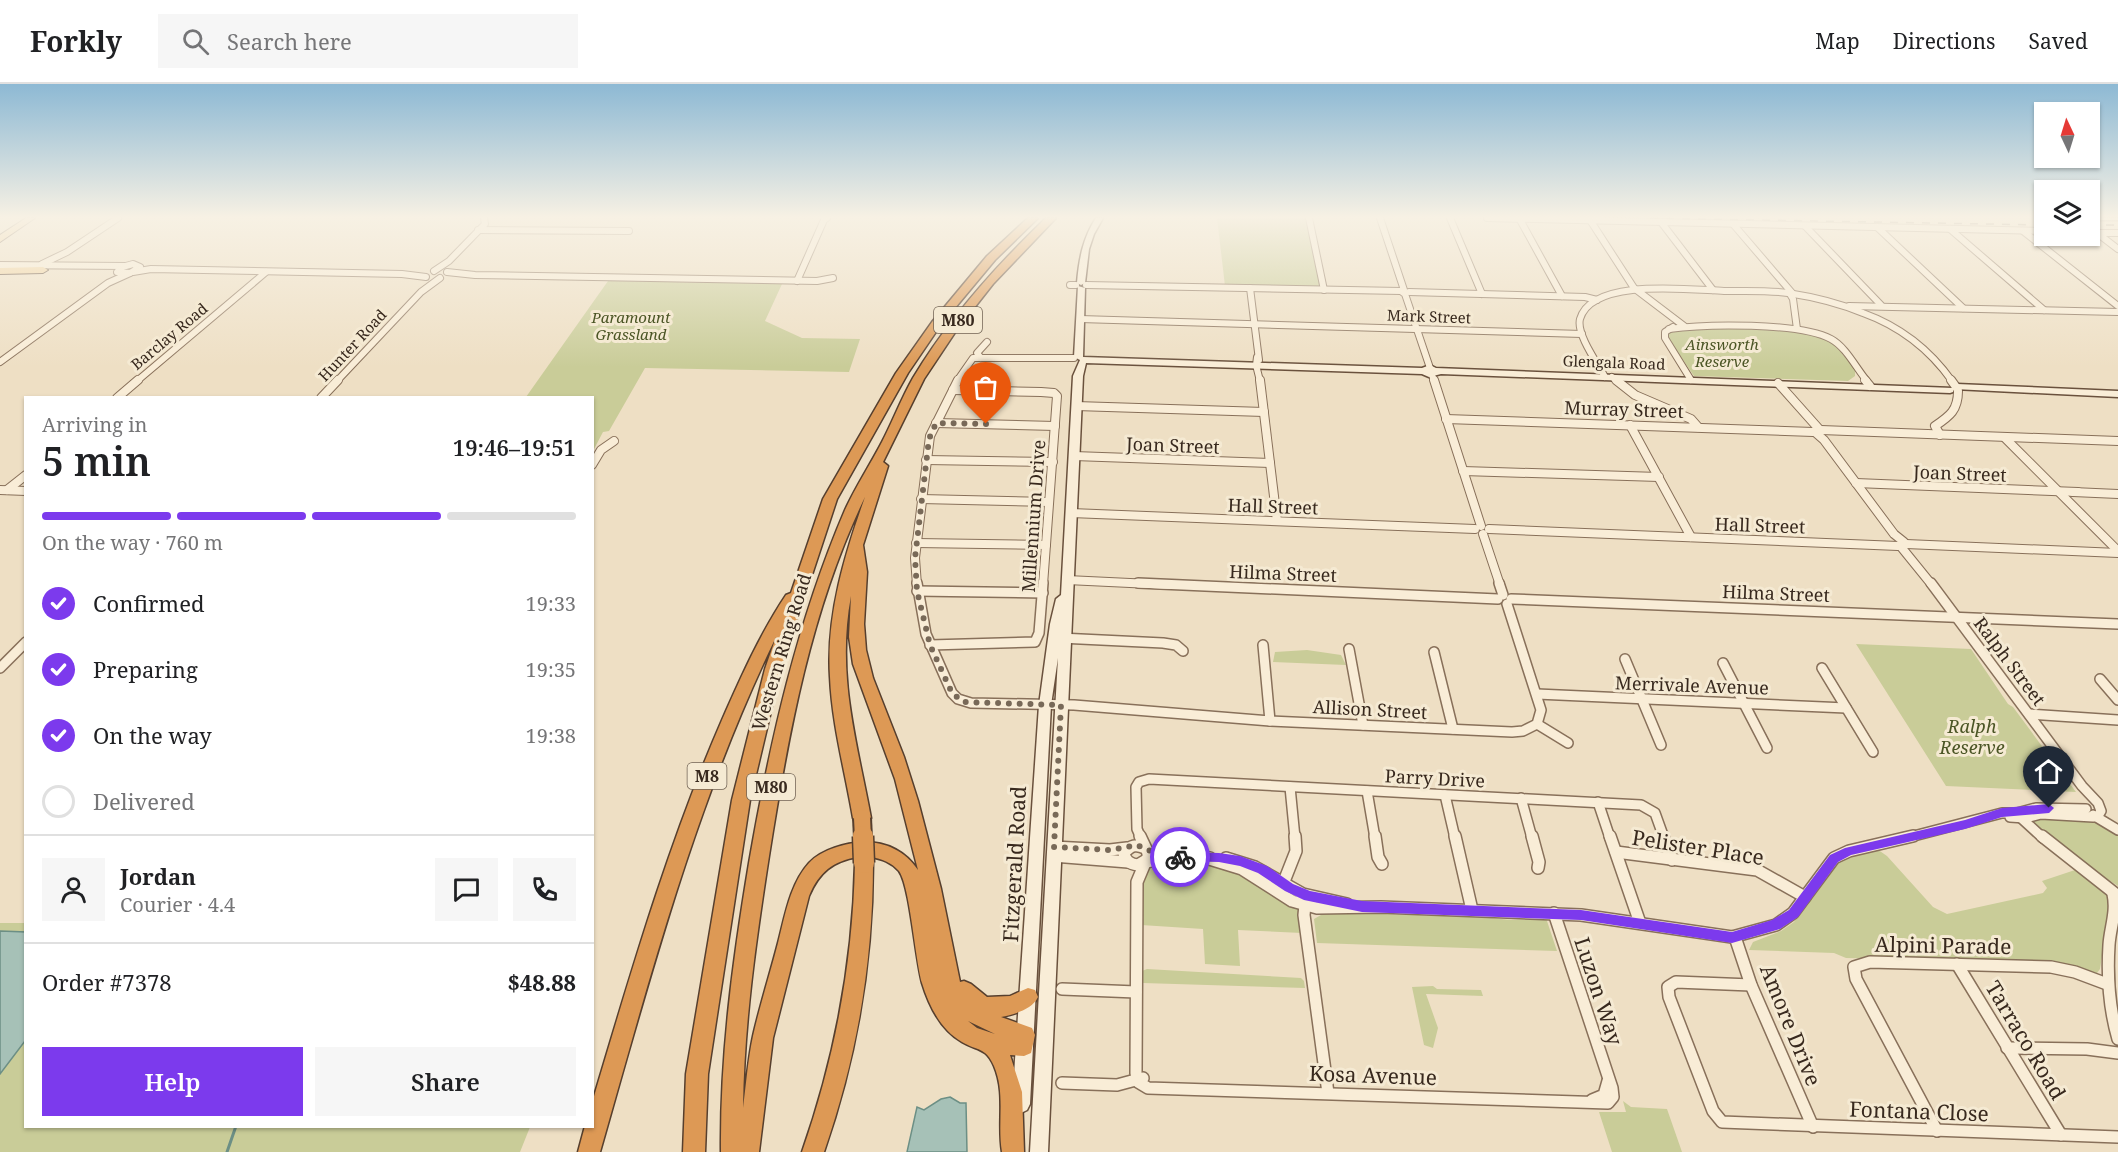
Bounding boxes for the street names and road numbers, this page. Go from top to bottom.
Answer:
street label: Barclay Road [127,298,211,374]
street label: Hunter Road [313,305,391,385]
street label: Mark Street [1387,305,1471,327]
road number: M80 [934,307,982,333]
street label: Glengala Road [1562,350,1666,374]
street label: Murray Street [1564,395,1684,423]
street label: Joan Street [1125,431,1220,459]
street label: Millennium Drive [1016,439,1050,593]
street label: Joan Street [1912,459,2007,487]
street label: Hall Street [1227,492,1319,520]
street label: Hall Street [1714,511,1806,539]
street label: Hilma Street [1229,559,1337,587]
street label: Western Ring Road [746,570,816,734]
street label: Hilma Street [1722,579,1830,607]
street label: Ralph Street [1969,612,2051,710]
street label: Merrivale Avenue [1615,670,1769,700]
street label: Allison Street [1312,694,1428,724]
road number: M8 [688,763,726,789]
street label: Parry Drive [1384,763,1486,793]
road number: M80 [747,774,795,800]
street label: Fitzgerald Road [996,785,1032,943]
street label: Pelister Place [1630,823,1766,871]
street label: Alpini Parade [1874,930,2012,960]
street label: Luzon Way [1568,933,1630,1049]
street label: Amore Drive [1754,960,1828,1090]
street label: Tarraco Road [1980,975,2073,1105]
street label: Kosa Avenue [1308,1059,1438,1091]
street label: Fontana Close [1849,1095,1989,1127]

